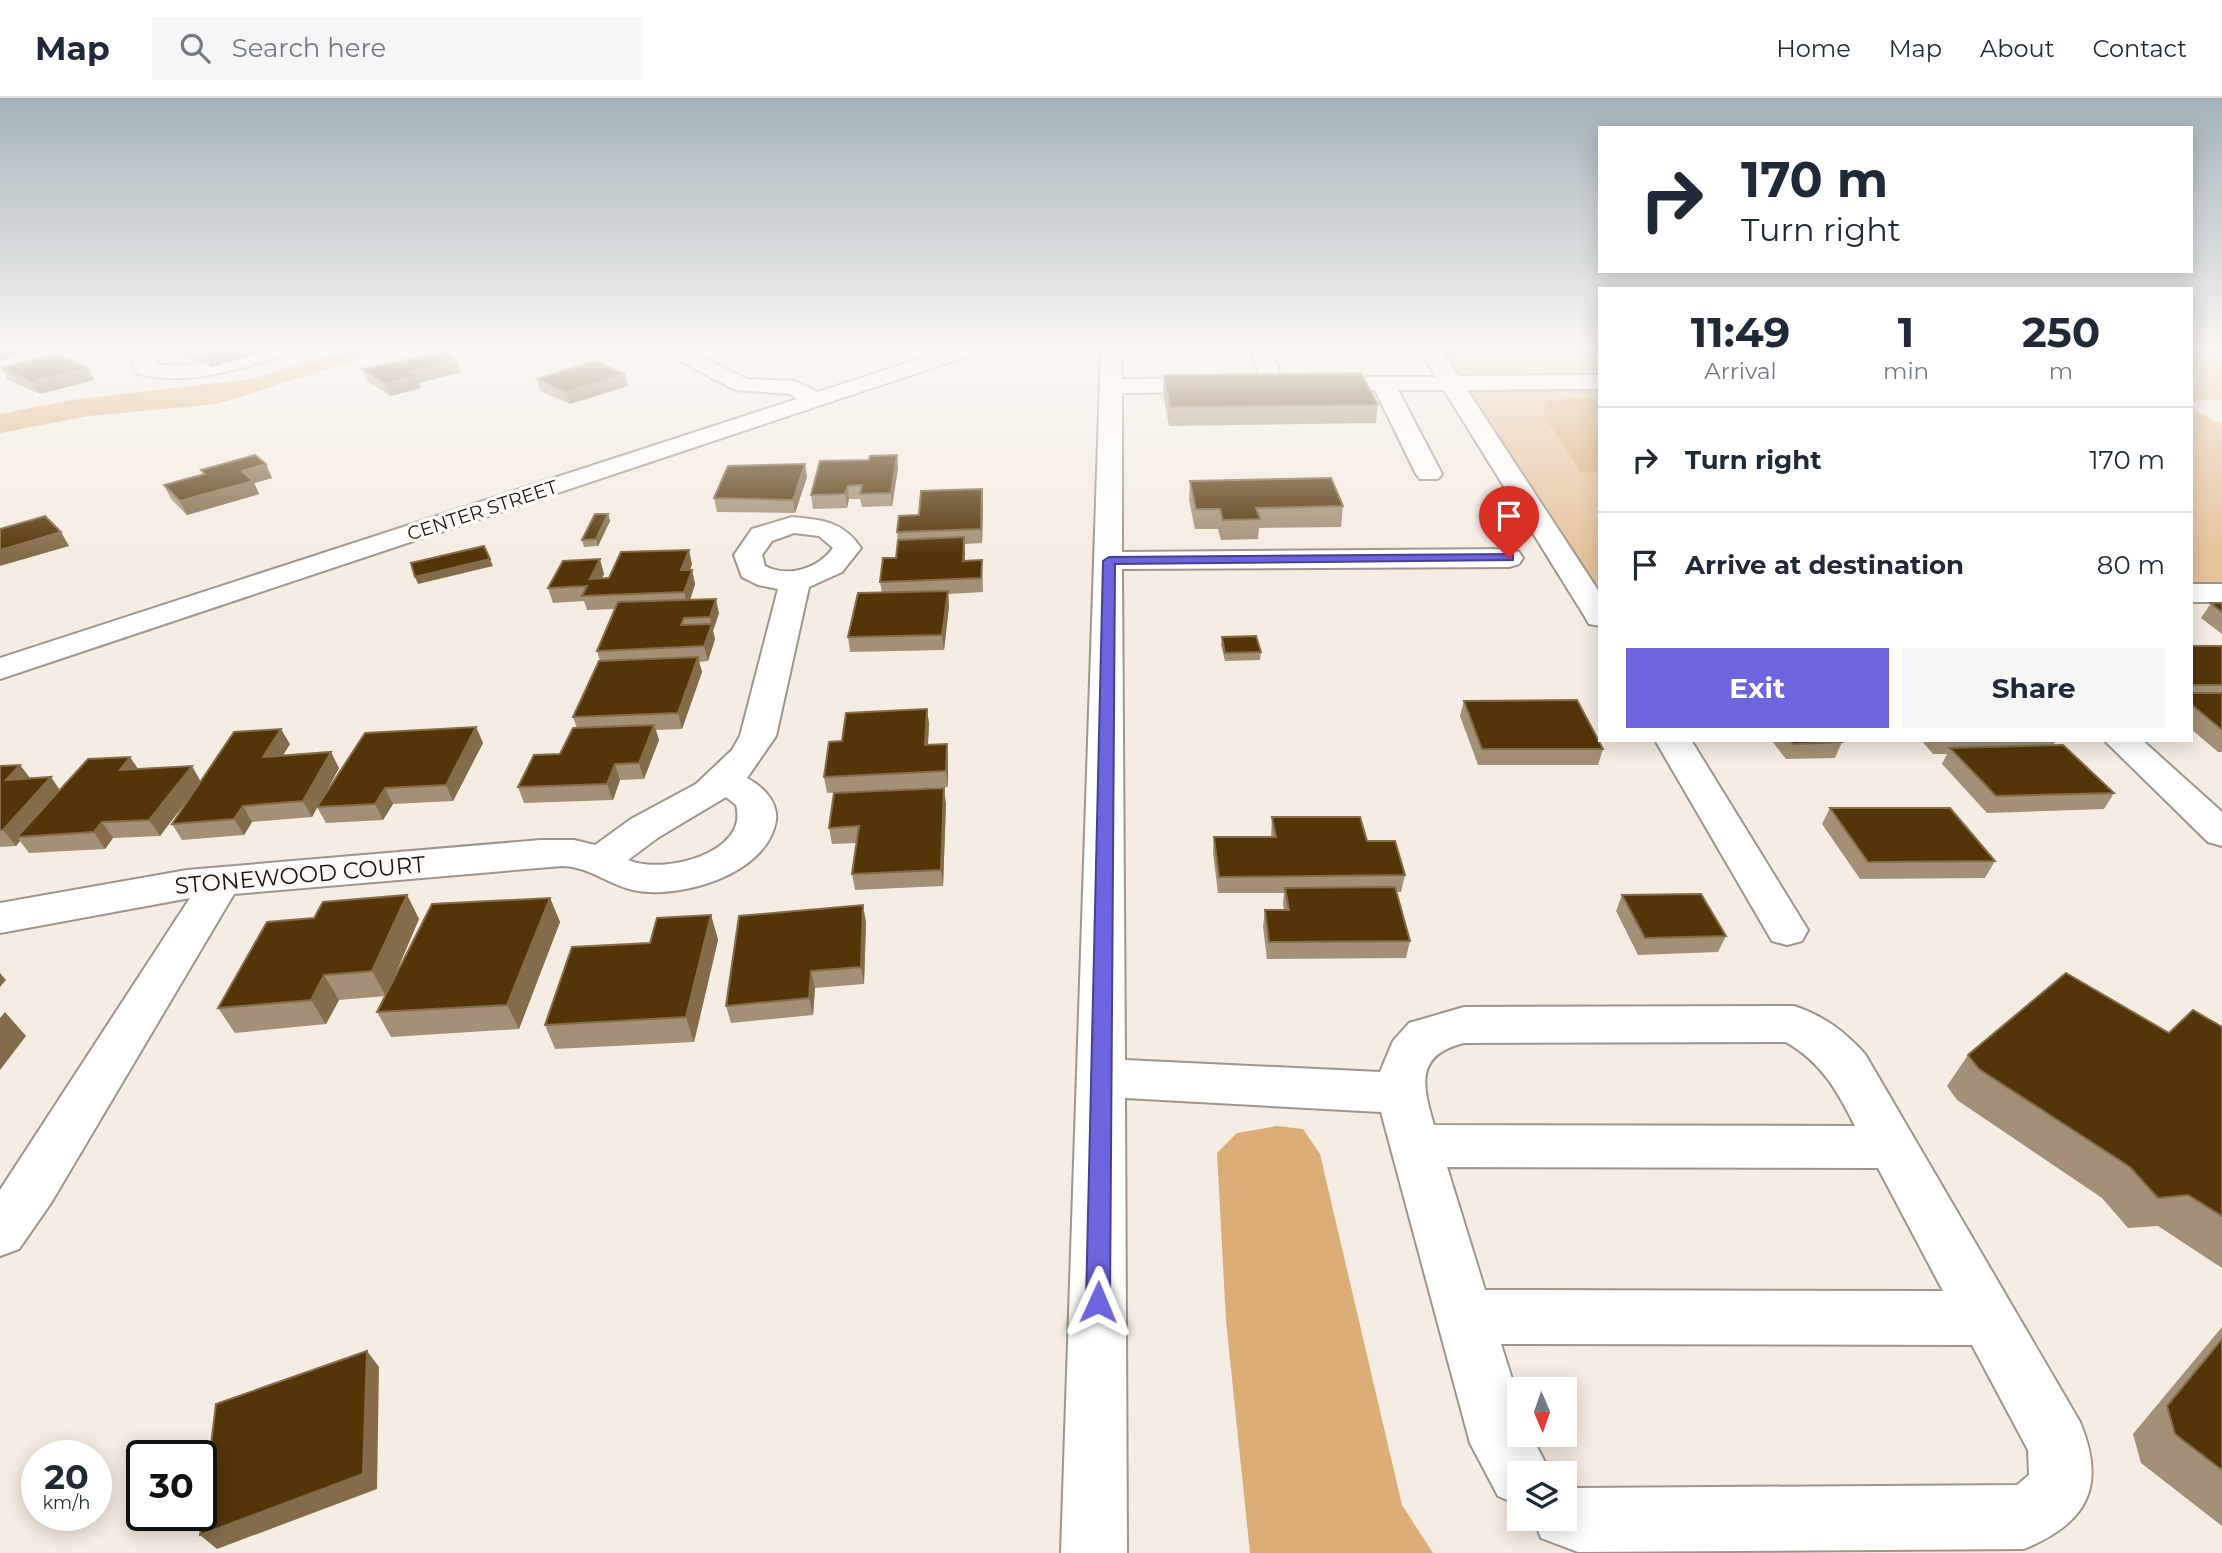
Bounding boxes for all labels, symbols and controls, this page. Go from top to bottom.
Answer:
search box [152,17,642,80]
text: Map [35,28,110,68]
icon: search [176,29,214,67]
text: Search here [232,32,386,64]
text: Home [1776,34,1851,63]
text: Map [1889,34,1942,63]
text: About [1980,34,2054,63]
text: Contact [2092,34,2187,63]
text: 170 m [1741,150,1888,209]
icon: right [1626,154,1717,245]
text: Turn right [1741,210,1901,249]
text: 11:49 [1691,306,1790,358]
text: 1 [1898,306,1914,358]
text: 250 [2022,306,2100,358]
text: Arrival [1704,357,1777,385]
text: min [1883,357,1929,385]
text: m [2049,357,2073,385]
icon: right [1626,441,1664,479]
text: Turn right [1685,444,1821,476]
text: 170 m [2089,444,2165,476]
street label: CENTER STREET [404,475,560,546]
pin [1479,486,1539,558]
icon: arrive [1490,497,1528,535]
icon: arrive [1626,546,1664,584]
text: Arrive at destination [1685,549,1964,581]
text: 80 m [2097,549,2165,581]
button: Exit [1626,648,1889,728]
button: Share [1903,648,2165,728]
street label: STONEWOOD COURT [174,850,427,900]
position arrow [1061,1265,1135,1339]
north arrow [1507,1377,1577,1447]
map controls [1507,1377,1577,1531]
speed limit sign: 30 [126,1440,217,1531]
text: 20 [44,1455,89,1498]
button: layers [1507,1461,1577,1531]
text: km/h [42,1492,91,1514]

